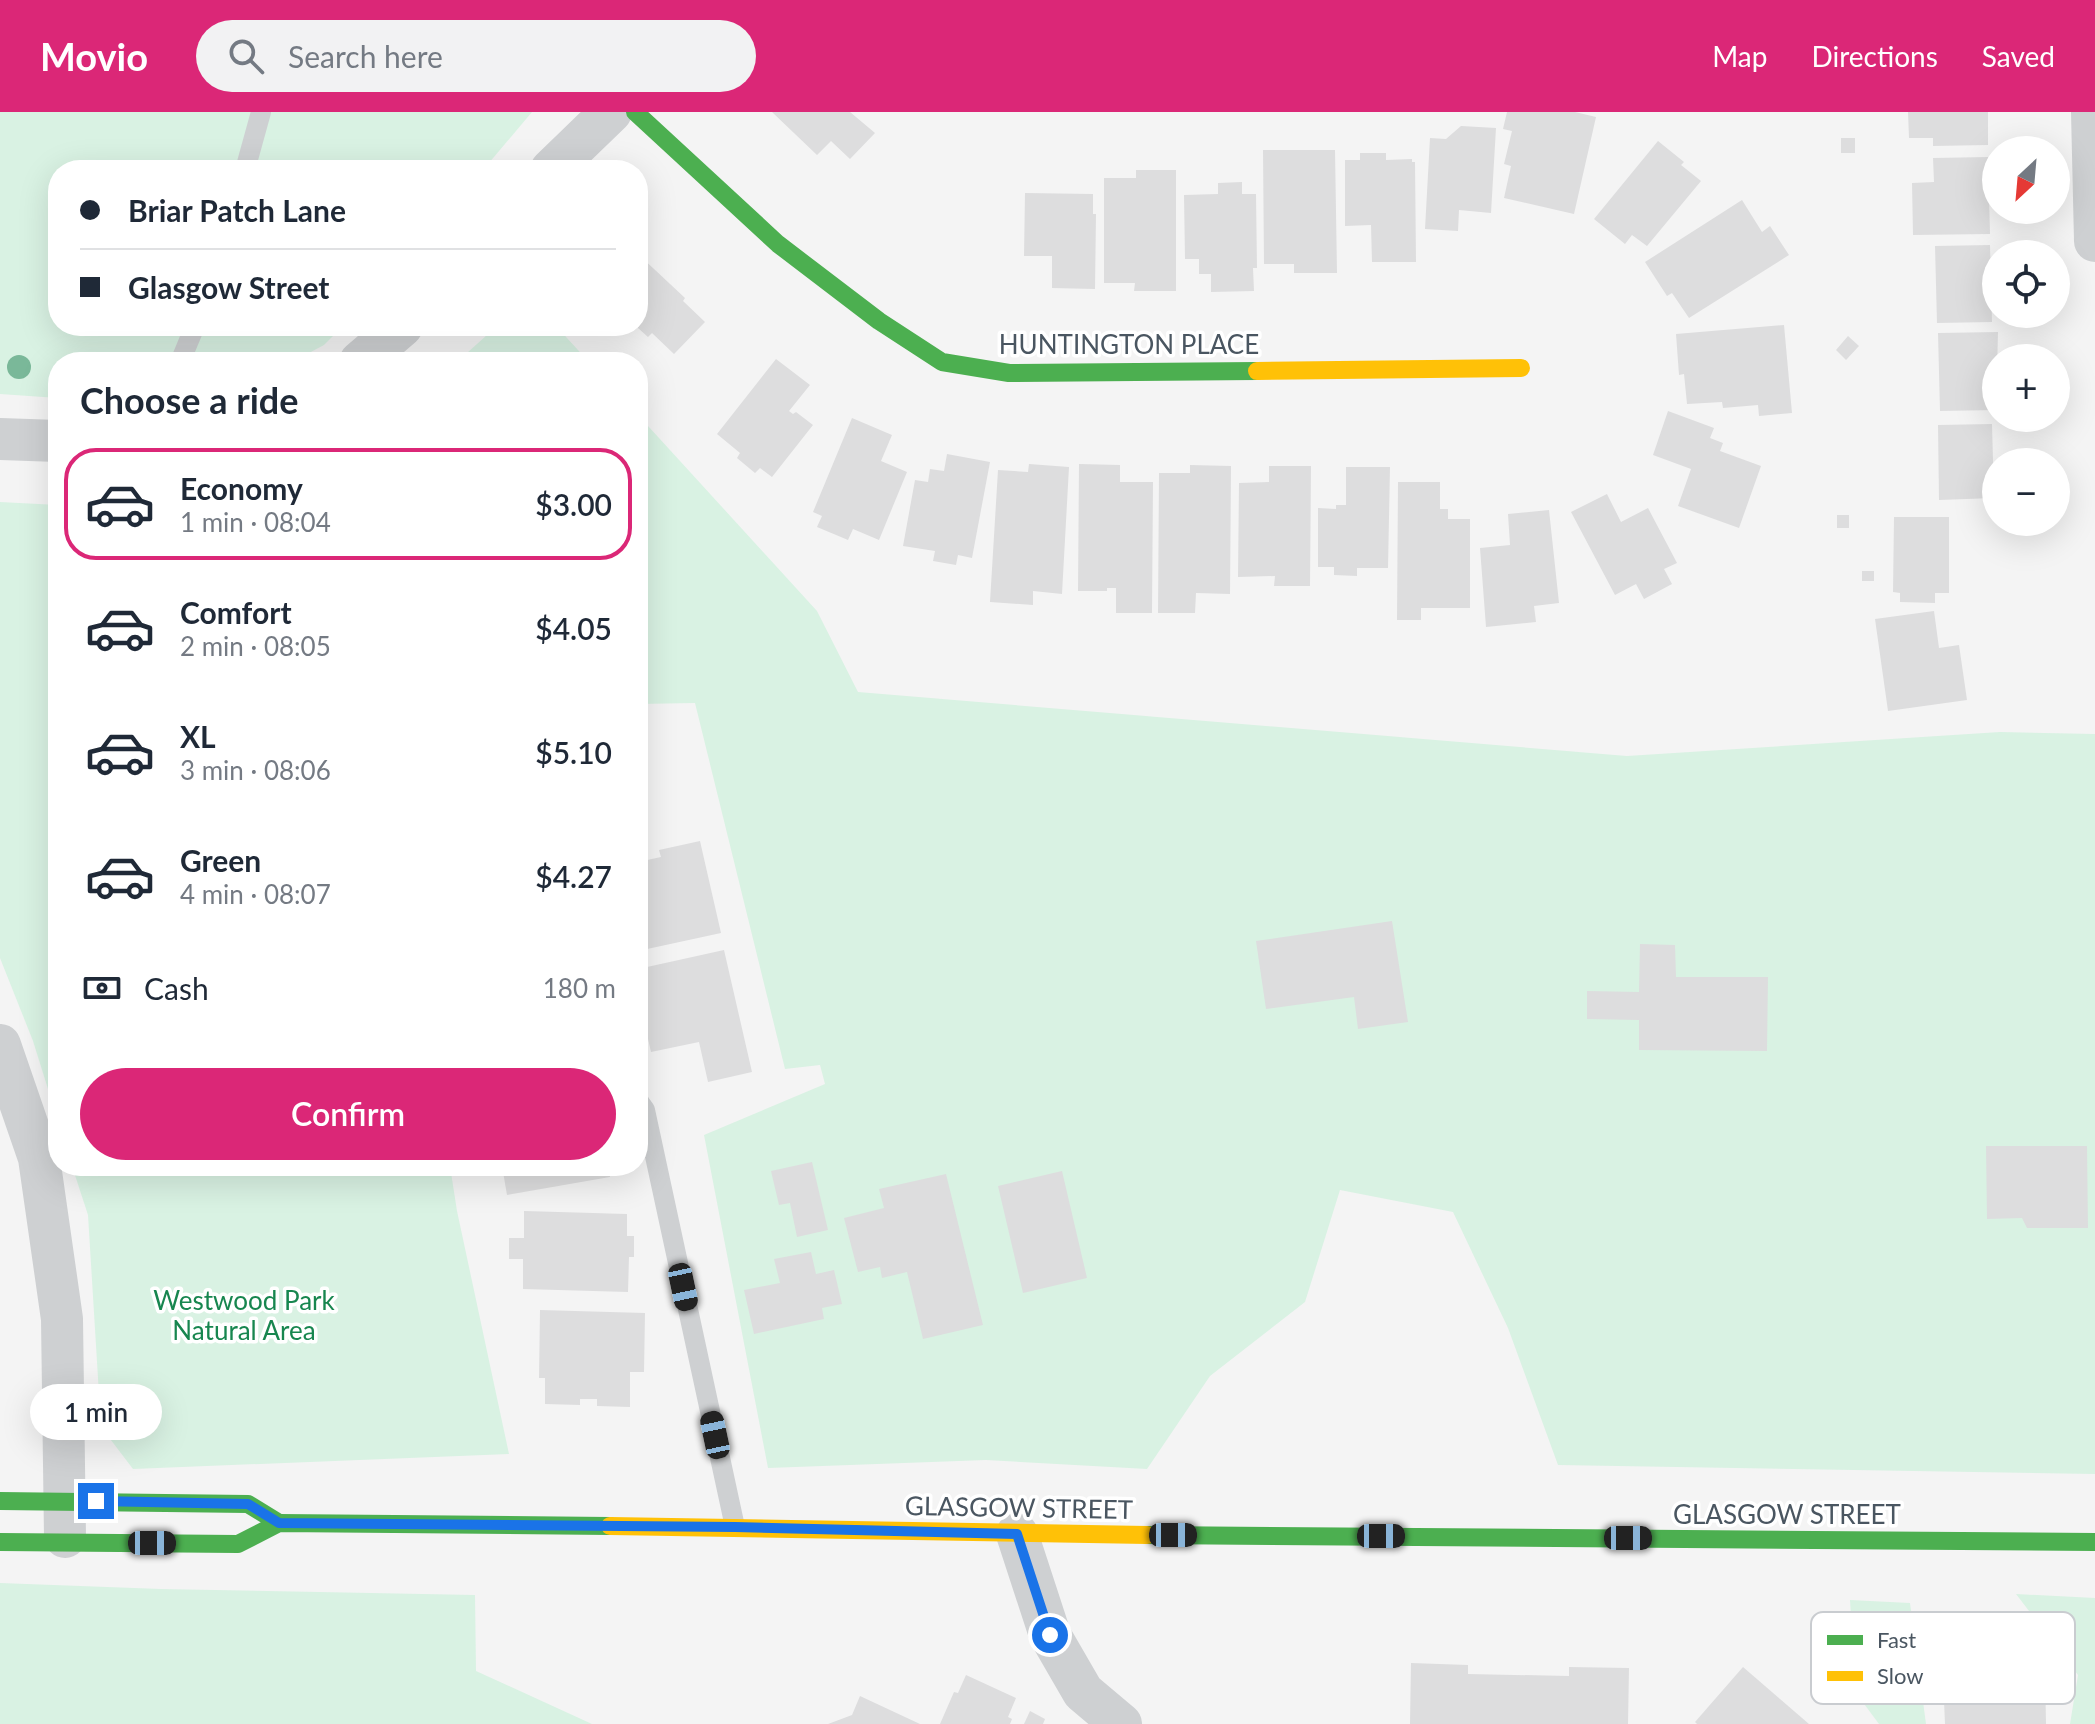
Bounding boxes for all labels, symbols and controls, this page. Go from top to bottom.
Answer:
search box [196,20,756,92]
text: Movio [40,33,148,79]
icon: search [224,34,268,78]
text: Search here [288,38,443,74]
text: Map [1712,39,1767,73]
text: Directions [1811,39,1938,73]
text: Saved [1982,39,2055,73]
north arrow [1982,136,2070,224]
map controls [1982,136,2070,536]
text: Briar Patch Lane [128,192,346,228]
button: locate [1982,240,2070,328]
text: Glasgow Street [128,269,330,305]
street label: HUNTINGTON PLACE [999,328,1259,360]
button: + [1982,344,2070,432]
text: Choose a ride [80,378,299,422]
button: − [1982,448,2070,536]
icon: car [84,468,156,540]
text: Economy [180,470,303,506]
text: $3.00 [535,486,612,522]
text: 1 min · 08:04 [180,506,331,538]
icon: car [84,592,156,664]
text: Comfort [180,594,292,630]
text: $4.05 [535,610,612,646]
text: 2 min · 08:05 [180,630,331,662]
icon: car [84,716,156,788]
text: XL [180,718,216,754]
text: $5.10 [535,734,612,770]
text: 3 min · 08:06 [180,754,331,786]
icon: car [84,840,156,912]
text: Green [180,842,261,878]
text: $4.27 [535,858,612,894]
text: 4 min · 08:07 [180,878,331,910]
icon: cash [80,966,124,1010]
text: Cash [144,970,209,1006]
text: 180 m [543,972,616,1004]
button: Confirm [80,1068,616,1160]
car [666,1261,700,1313]
park label: Westwood Park Natural Area [153,1284,336,1346]
callout: 1 min [30,1385,162,1441]
text: 1 min [64,1396,128,1428]
car [698,1409,732,1461]
route end [78,1483,114,1519]
street label: GLASGOW STREET [905,1489,1133,1525]
street label: GLASGOW STREET [1673,1498,1901,1530]
car [1149,1523,1197,1547]
car [1357,1524,1405,1548]
car [1604,1526,1652,1550]
car [128,1531,176,1555]
legend [1811,1612,2075,1704]
route start [1032,1617,1068,1653]
text: Fast [1877,1626,1916,1653]
text: Slow [1877,1662,1924,1689]

